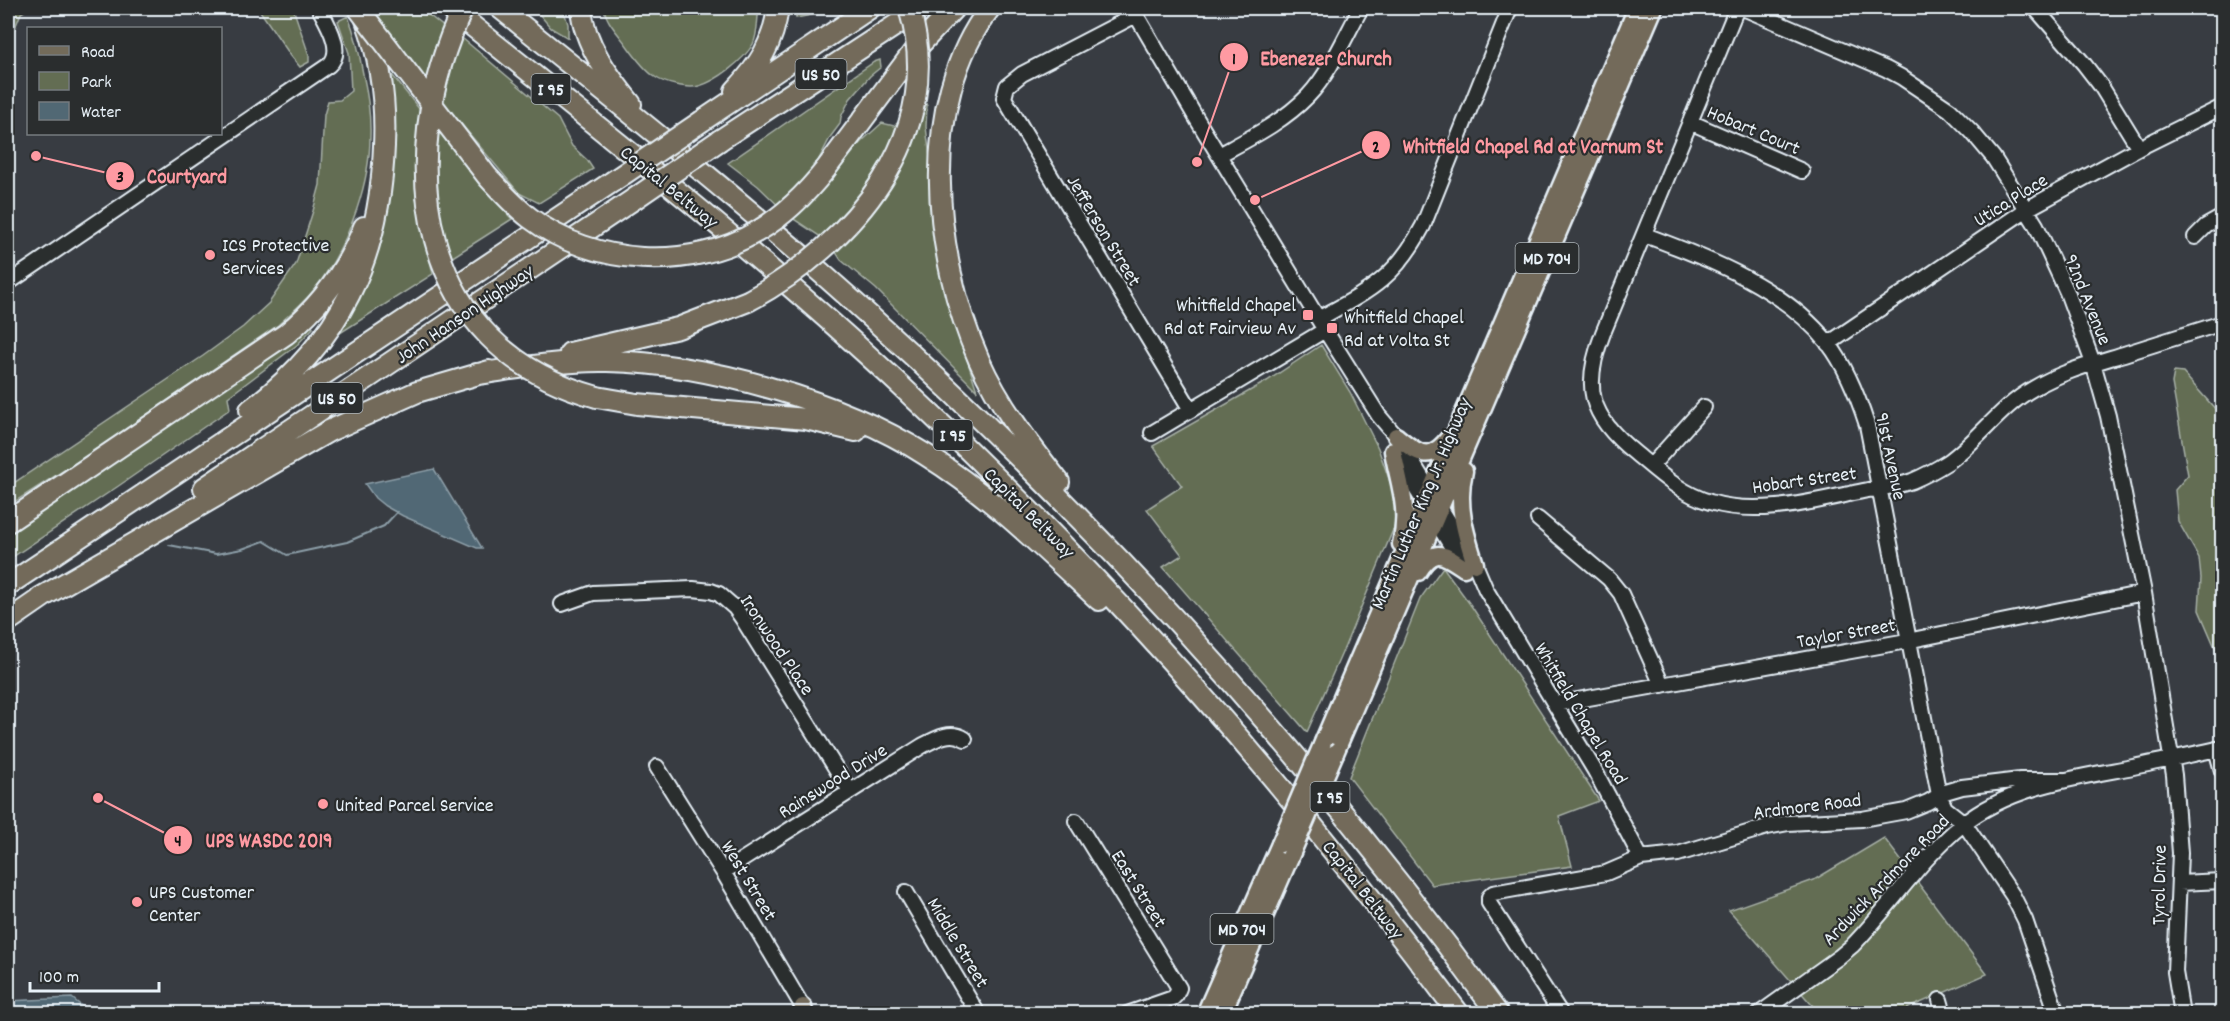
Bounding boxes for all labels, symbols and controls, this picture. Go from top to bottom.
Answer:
legend [27,27,222,135]
callout: Ebenezer Church [1219,38,1404,77]
text: Road [81,41,115,66]
text: Ebenezer Church [1260,46,1392,76]
text: 1 [1232,48,1236,73]
road number: US 50 [796,59,846,89]
text: Park [81,71,112,96]
road number: I 95 [532,74,570,104]
street label: Hobart Court [1702,100,1804,164]
text: Water [81,101,121,126]
callout: Whitfield Chapel Rd at Varnum St [1361,126,1676,165]
text: Whitfield Chapel Rd at Varnum St [1403,134,1663,164]
text: 2 [1372,136,1380,161]
street label: Capital Beltway [613,140,724,237]
callout: Courtyard [105,156,239,195]
text: Courtyard [147,164,227,194]
text: 3 [116,166,124,191]
street label: Utica Place [1969,168,2054,235]
street label: Jefferson Street [1058,171,1147,293]
place label: ICS Protective Services [222,233,329,284]
road number: MD 704 [1516,243,1578,273]
marker: ICS Protective Services [203,248,217,262]
street label: 92nd Avenue [2055,250,2117,350]
street label: John Hanson Highway [391,258,541,372]
place label: Whitfield Chapel Rd at Fairview Av [1164,293,1297,344]
place label: Whitfield Chapel Rd at Volta St [1344,305,1464,356]
marker: Whitfield Chapel Rd at Fairview Av [1301,308,1315,322]
marker: Whitfield Chapel Rd at Volta St [1325,321,1339,335]
road number: US 50 [312,383,362,413]
street label: Martin Luther King Jr. Highway [1365,393,1481,614]
street label: 91st Avenue [1866,410,1912,503]
road number: I 95 [934,420,972,450]
street label: Hobart Street [1750,461,1858,503]
street label: Capital Beltway [976,462,1080,567]
street label: Ironwood Place [731,590,820,702]
street label: Taylor Street [1795,613,1898,657]
street label: Whitfield Chapel Road [1526,638,1633,791]
street label: Rainswood Drive [774,738,894,827]
road number: I 95 [1310,782,1350,812]
street label: Ardmore Road [1752,787,1863,828]
place label: United Parcel Service [335,793,494,821]
marker: United Parcel Service [316,797,330,811]
street label: Ardwick Ardmore Road [1817,809,1958,953]
callout: UPS WASDC 2019 [163,821,345,860]
text: UPS WASDC 2019 [205,828,333,858]
text: 4 [174,830,182,855]
street label: Capital Beltway [1314,835,1410,947]
street label: West Street [712,836,782,927]
street label: Tyrol Drive [2146,844,2176,925]
street label: East Street [1102,845,1173,934]
place label: UPS Customer Center [149,880,255,931]
street label: Middle Street [918,893,994,994]
marker: UPS Customer Center [130,895,144,909]
road number: MD 704 [1210,914,1274,944]
scale bar [30,955,159,993]
text: 100 m [39,966,79,991]

